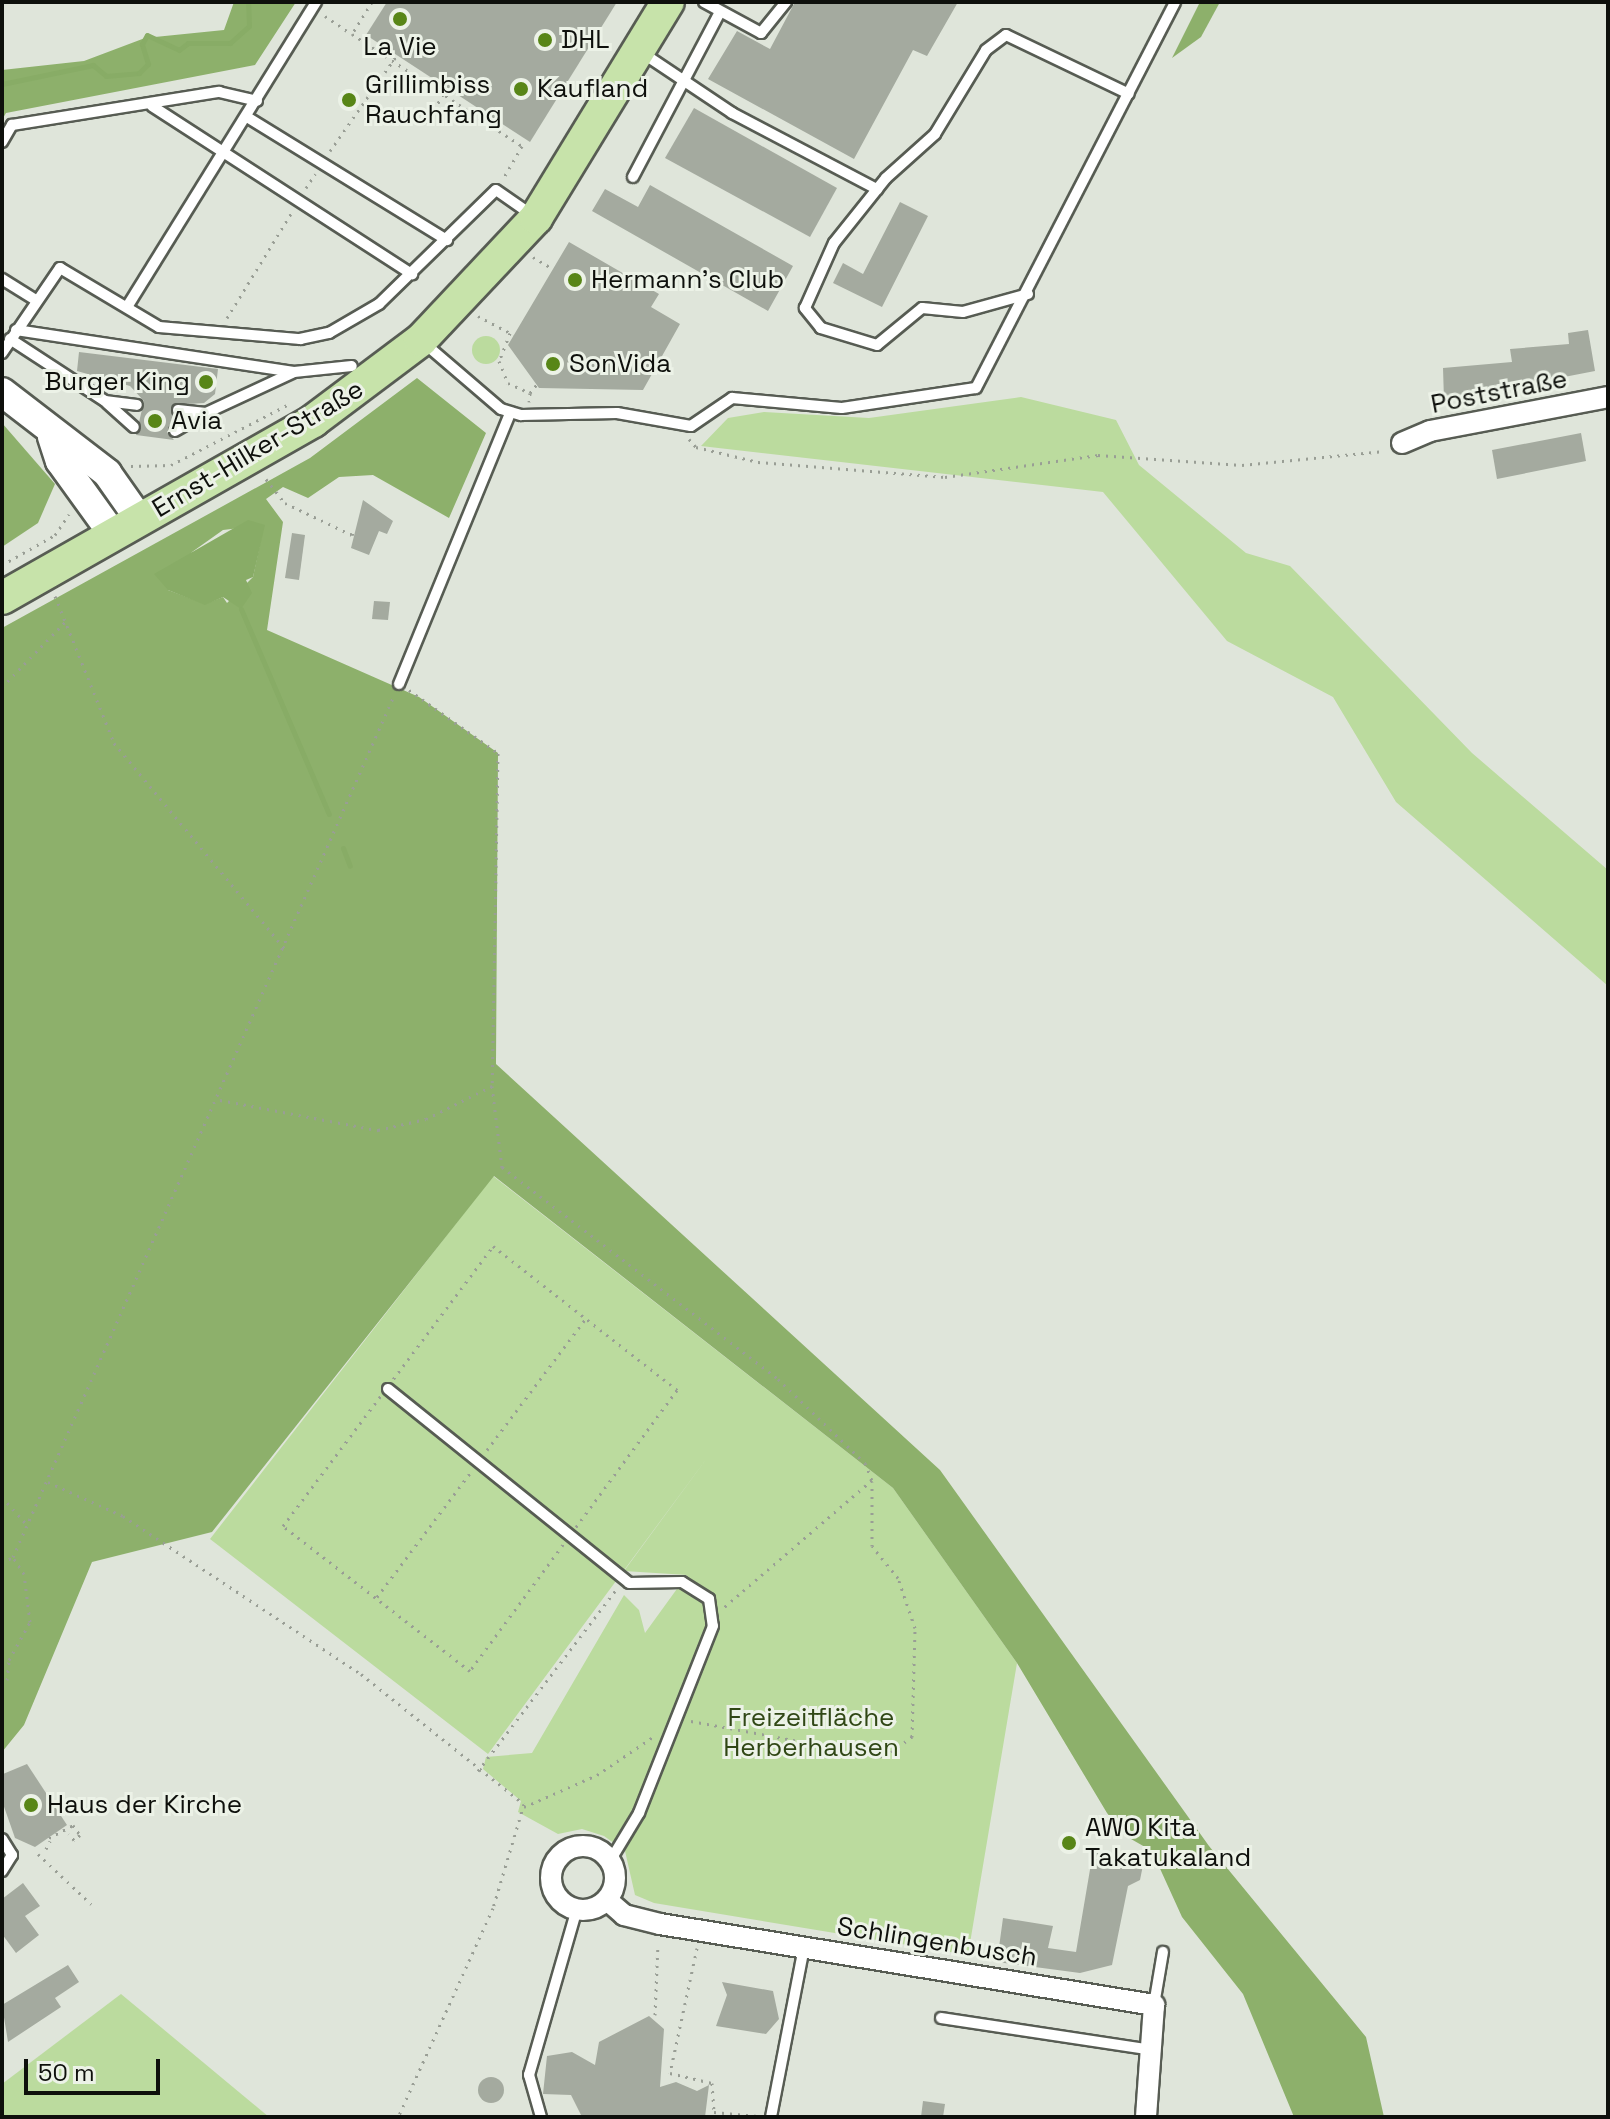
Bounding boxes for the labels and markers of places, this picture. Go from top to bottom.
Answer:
marker: La Vie [391,10,409,28]
place label: DHL [561,24,609,56]
place label: La Vie [363,31,437,63]
marker: DHL [536,31,554,49]
place label: Grillimbiss Rauchfang [365,69,502,130]
place label: Kaufland [537,73,648,105]
marker: Kaufland [512,80,530,98]
marker: Grillimbiss Rauchfang [340,91,358,109]
place label: Hermann’s Club [591,264,784,296]
marker: Hermann’s Club [566,271,584,289]
place label: SonVida [569,348,671,380]
marker: SonVida [544,355,562,373]
place label: Burger King [44,366,190,398]
marker: Burger King [197,373,215,391]
place label: Avia [171,405,222,437]
marker: Avia [146,412,164,430]
place label: Haus der Kirche [47,1789,242,1821]
marker: Haus der Kirche [22,1796,40,1814]
place label: AWO Kita Takatukaland [1085,1812,1251,1874]
marker: AWO Kita Takatukaland [1060,1834,1078,1852]

